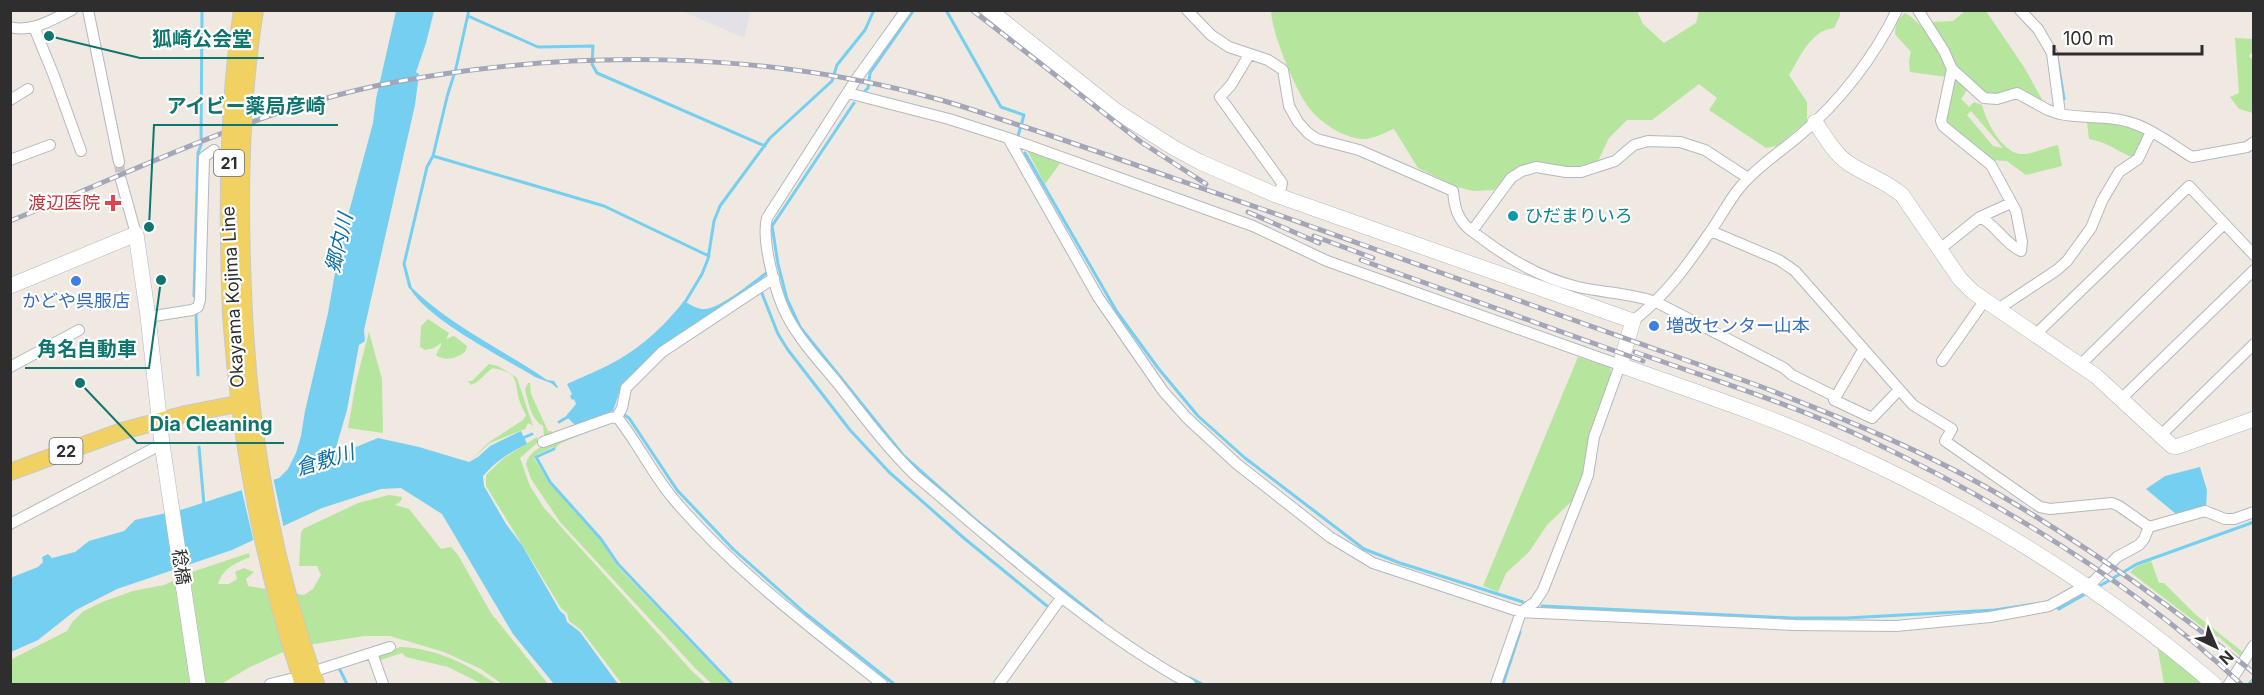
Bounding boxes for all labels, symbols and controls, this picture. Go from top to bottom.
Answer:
scale bar [2054,18,2202,56]
callout: 狐崎公会堂 [140,20,264,58]
text: 狐崎公会堂 [152,27,252,51]
text: 100 m [2063,28,2114,49]
callout: アイビー薬局彦崎 [154,87,338,125]
text: アイビー薬局彦崎 [167,94,326,118]
road number: 21 [214,150,244,176]
place label: 渡辺医院 [28,192,100,213]
marker: 渡辺医院 [104,194,122,212]
place label: ひだまりいろ [1525,205,1633,226]
street label: Okayama Kojima Line [217,206,248,388]
water label: 郷内川 [321,209,358,275]
marker: ひだまりいろ [1506,209,1520,223]
marker: かどや呉服店 [69,274,83,288]
place label: かどや呉服店 [22,290,130,311]
place label: 増改センター山本 [1666,315,1810,336]
marker: 増改センター山本 [1647,319,1661,333]
callout: 角名自動車 [25,330,149,368]
text: 角名自動車 [37,337,137,361]
callout: Dia Cleaning [137,405,284,443]
text: Dia Cleaning [149,412,273,436]
road number: 22 [50,438,82,464]
water label: 倉敷川 [293,439,359,480]
street label: 稔橋 [169,548,194,586]
north arrow [2186,617,2246,677]
text: N [2215,646,2238,669]

